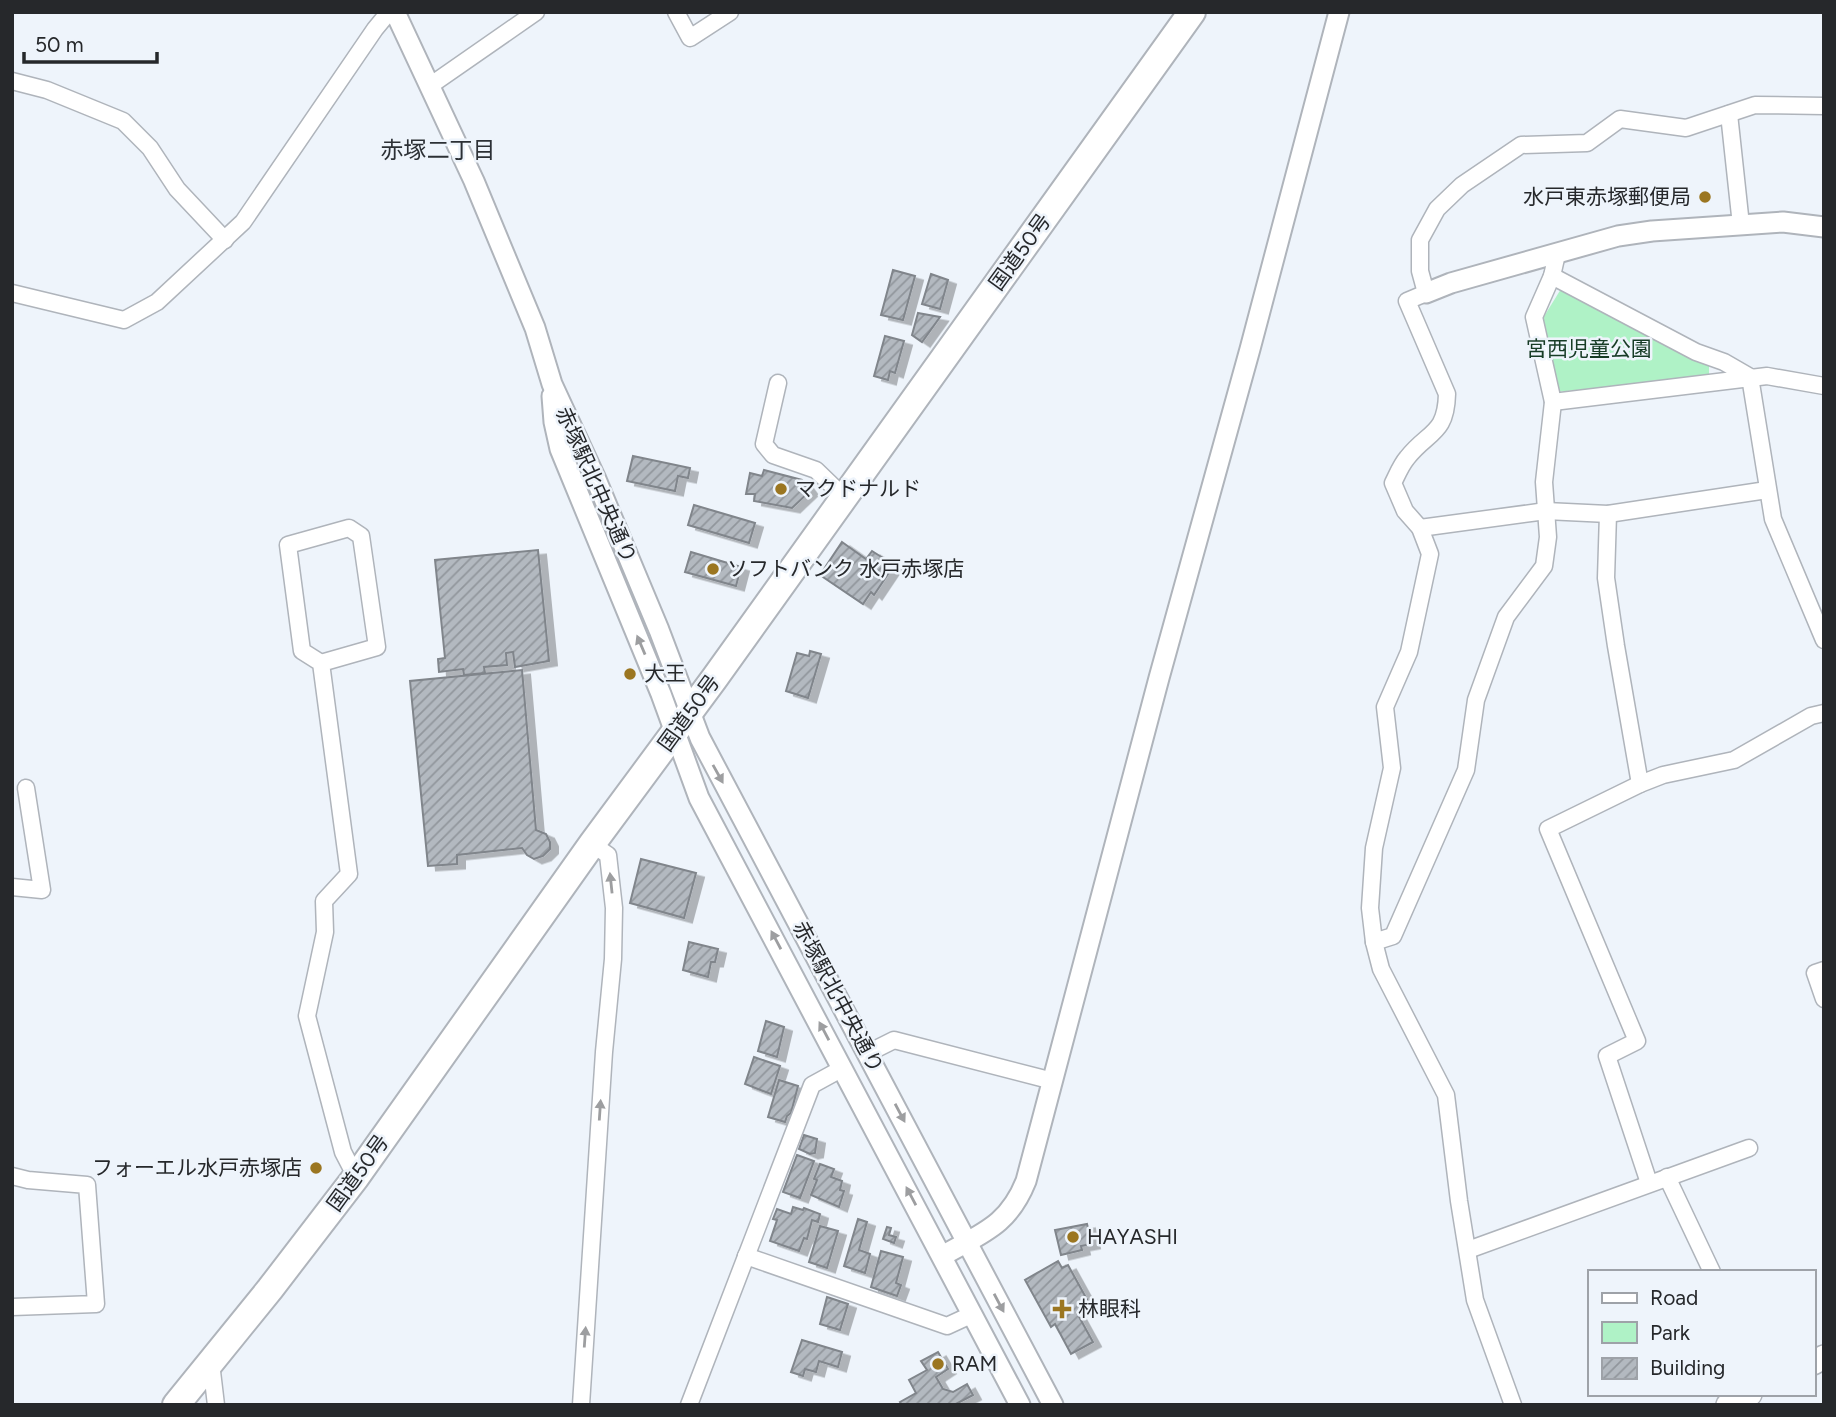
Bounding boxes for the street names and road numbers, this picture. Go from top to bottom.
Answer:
street label: 国道50号 [983,209,1056,295]
street label: 赤塚駅北中央通り [551,403,642,567]
street label: 国道50号 [652,670,725,756]
street label: 赤塚駅北中央通り [788,917,889,1077]
street label: 国道50号 [321,1130,394,1216]

